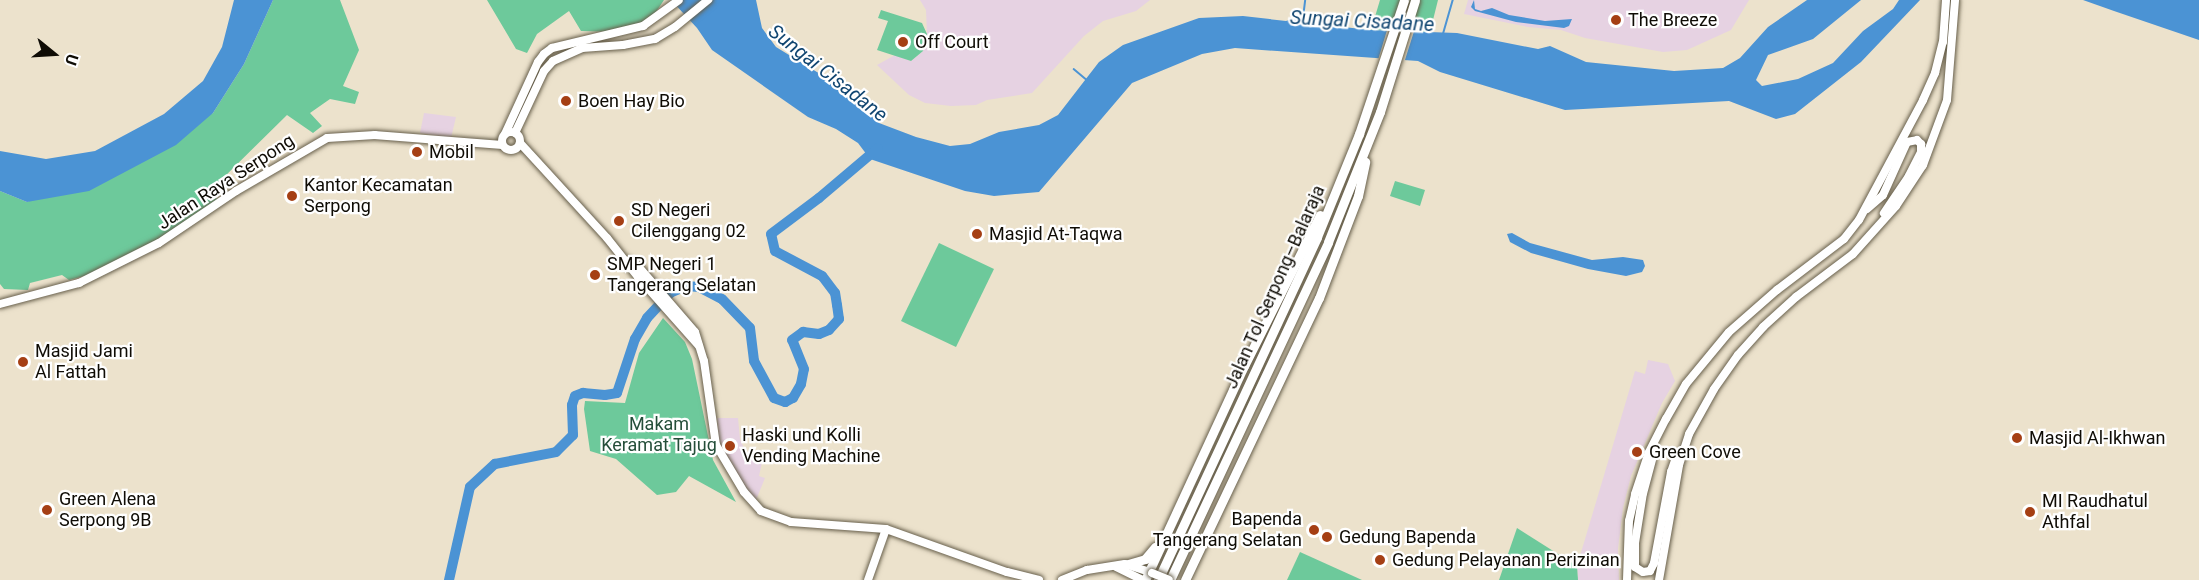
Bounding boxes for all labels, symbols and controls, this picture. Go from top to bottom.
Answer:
water label: Sungai Cisadane [1289,5,1435,37]
place label: The Breeze [1628,9,1717,31]
marker: The Breeze [1609,13,1623,27]
water label: Sungai Cisadane [764,19,892,127]
north arrow [24,24,84,84]
place label: Off Court [915,31,989,53]
marker: Off Court [896,35,910,49]
text: U [61,52,82,68]
place label: Boen Hay Bio [578,90,685,112]
marker: Boen Hay Bio [559,94,573,108]
street label: Jalan Raya Serpong [154,130,298,234]
place label: Mobil [429,141,474,163]
marker: Mobil [410,145,424,159]
place label: Kantor Kecamatan Serpong [304,175,453,218]
street label: Jalan Tol Serpong–Balaraja [1220,182,1330,392]
marker: Kantor Kecamatan Serpong [285,189,299,203]
place label: SD Negeri Cilenggang 02 [631,200,746,242]
marker: SD Negeri Cilenggang 02 [612,214,626,228]
place label: Masjid At-Taqwa [989,223,1123,245]
marker: Masjid At-Taqwa [970,227,984,241]
place label: SMP Negeri 1 Tangerang Selatan [607,254,756,296]
marker: SMP Negeri 1 Tangerang Selatan [588,268,602,282]
place label: Masjid Jami Al Fattah [35,341,133,384]
marker: Masjid Jami Al Fattah [16,355,30,369]
park label: Makam Keramat Tajug [601,414,717,456]
place label: Haski und Kolli Vending Machine [742,425,880,468]
place label: Masjid Al-Ikhwan [2029,427,2165,449]
marker: Masjid Al-Ikhwan [2010,431,2024,445]
marker: Haski und Kolli Vending Machine [723,439,737,453]
place label: Green Cove [1649,441,1741,463]
marker: Green Cove [1630,445,1644,459]
place label: Green Alena Serpong 9B [59,489,156,532]
place label: MI Raudhatul Athfal [2042,491,2148,534]
marker: Green Alena Serpong 9B [40,503,54,517]
marker: MI Raudhatul Athfal [2023,505,2037,519]
place label: Bapenda Tangerang Selatan [1153,509,1302,552]
marker: Bapenda Tangerang Selatan [1307,523,1321,537]
place label: Gedung Bapenda [1339,526,1476,548]
marker: Gedung Bapenda [1320,530,1334,544]
place label: Gedung Pelayanan Perizinan [1392,549,1620,571]
marker: Gedung Pelayanan Perizinan [1373,553,1387,567]

